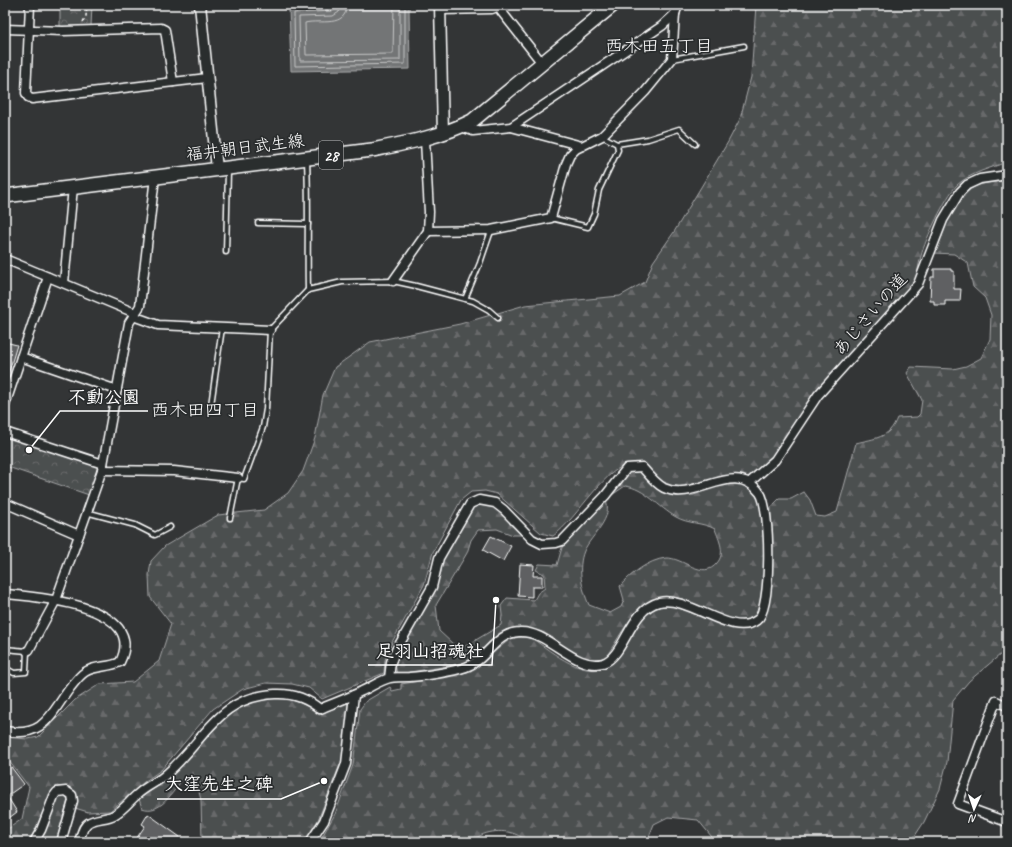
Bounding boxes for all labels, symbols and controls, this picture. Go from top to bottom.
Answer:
district label: 西木田五丁目 [605,35,713,57]
street label: 福井朝日武生線 [185,130,305,165]
road number: 28 [319,141,343,169]
street label: あじさいの道 [829,269,912,360]
callout: 不動公園 [60,381,148,411]
text: 不動公園 [68,386,140,408]
district label: 西木田四丁目 [151,399,259,421]
callout: 足羽山招魂社 [368,635,492,665]
text: 足羽山招魂社 [376,640,484,662]
callout: 大窪先生之碑 [157,769,281,799]
text: 大窪先生之碑 [165,773,273,795]
north arrow [954,789,994,829]
text: N [968,812,977,826]

